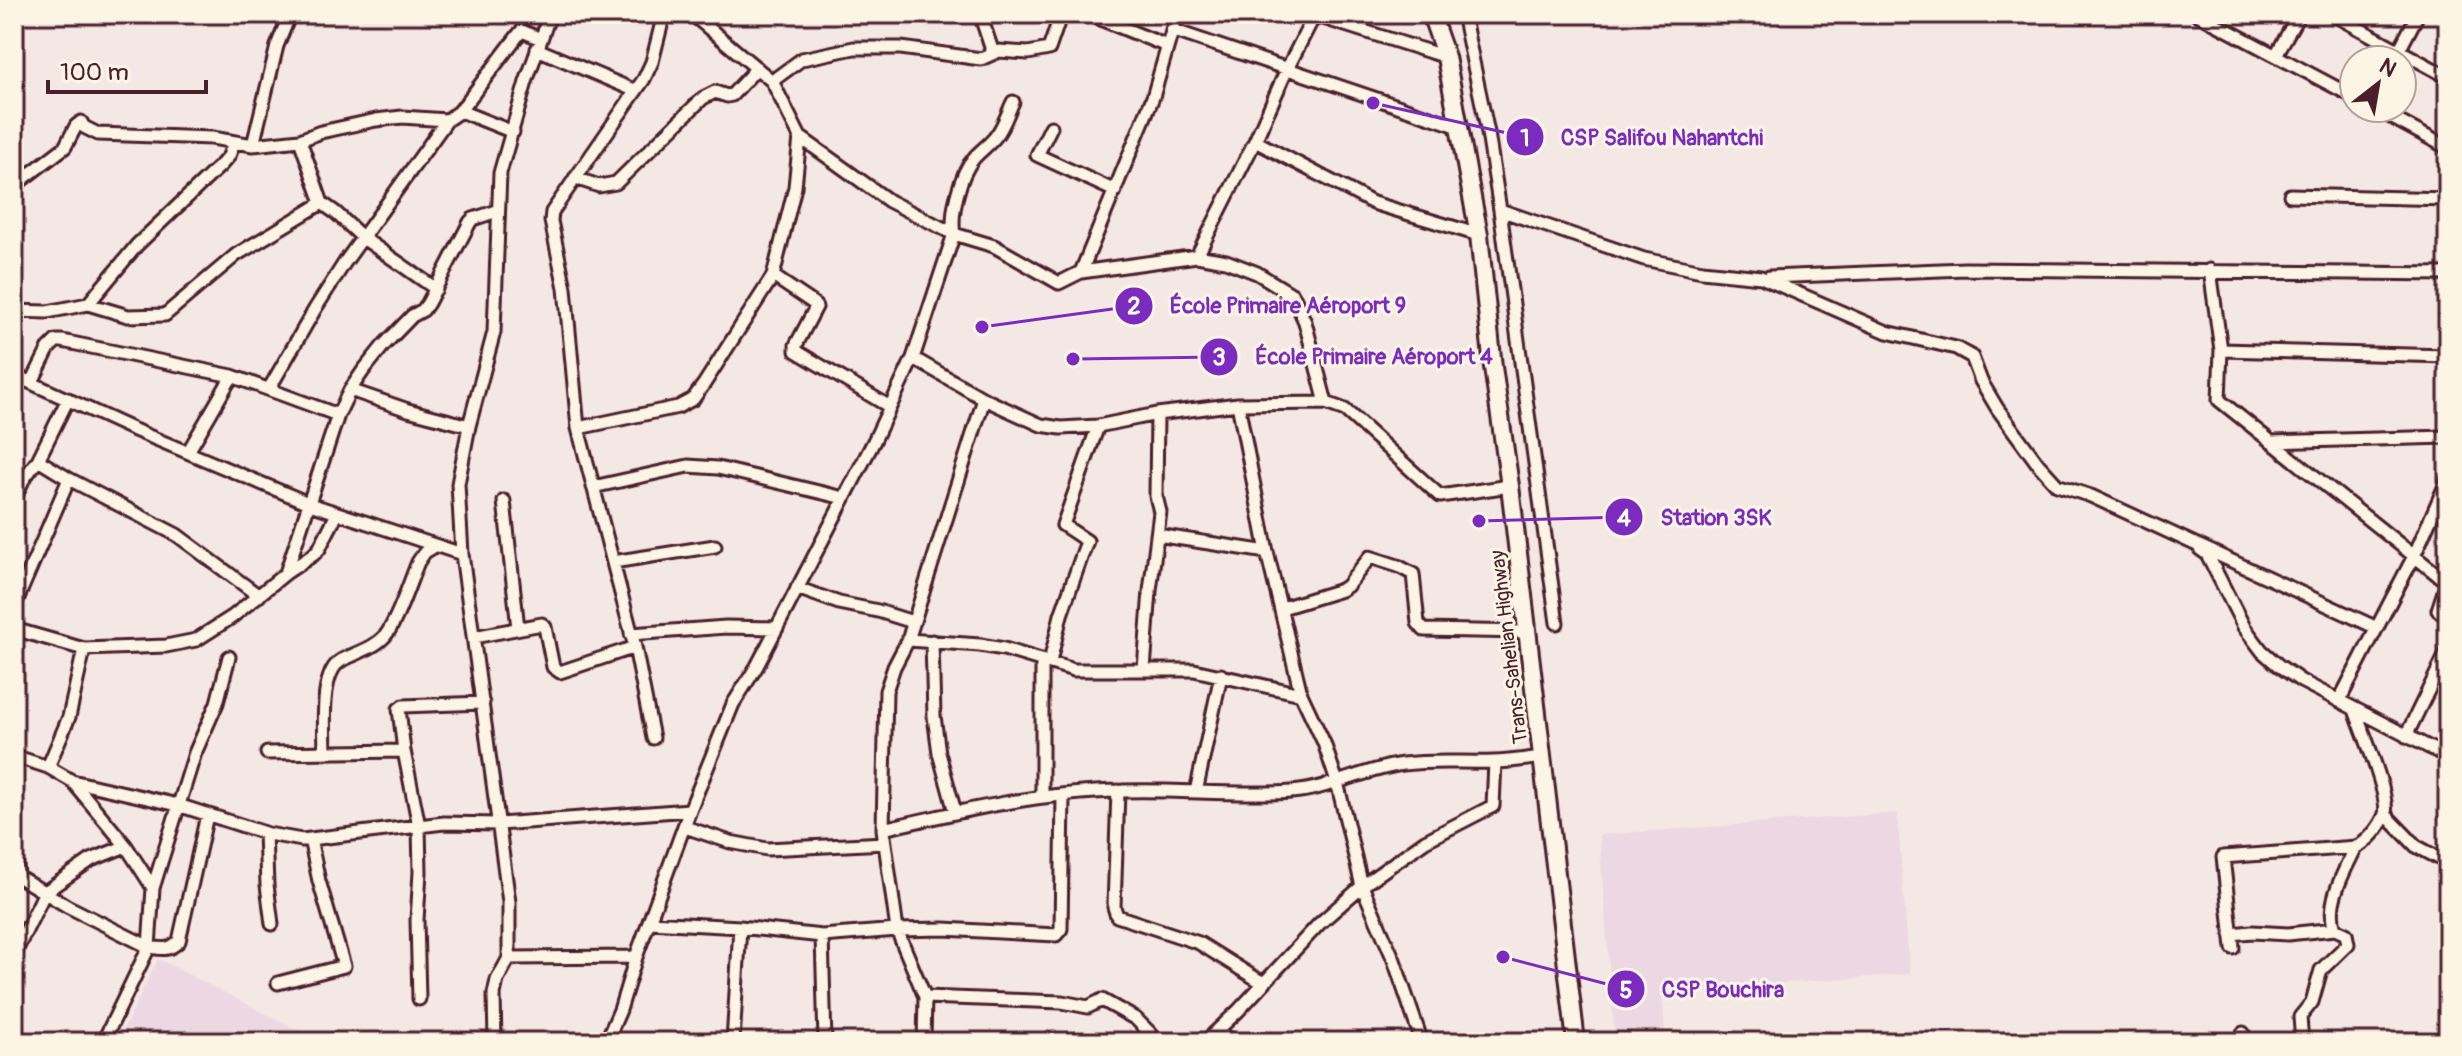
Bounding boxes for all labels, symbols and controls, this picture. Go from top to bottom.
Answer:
scale bar [48,44,206,94]
north arrow [2338,44,2418,124]
text: N [2374,52,2401,84]
text: 100 m [60,58,129,87]
callout: CSP Salifou Nahantchi [1505,114,1779,160]
text: 1 [1520,124,1530,153]
text: CSP Salifou Nahantchi [1561,124,1763,152]
callout: École Primaire Aéroport 9 [1114,283,1423,329]
text: 2 [1127,292,1141,321]
text: École Primaire Aéroport 9 [1170,292,1406,320]
callout: École Primaire Aéroport 4 [1199,334,1509,380]
text: 3 [1212,343,1226,372]
text: École Primaire Aéroport 4 [1255,343,1493,371]
callout: Station 3SK [1604,494,1787,540]
text: 4 [1617,504,1631,533]
text: Station 3SK [1660,504,1772,532]
street label: Trans-Sahelian Highway [1485,548,1533,745]
callout: CSP Bouchira [1606,966,1800,1012]
text: 5 [1619,976,1633,1005]
text: CSP Bouchira [1662,976,1784,1004]

